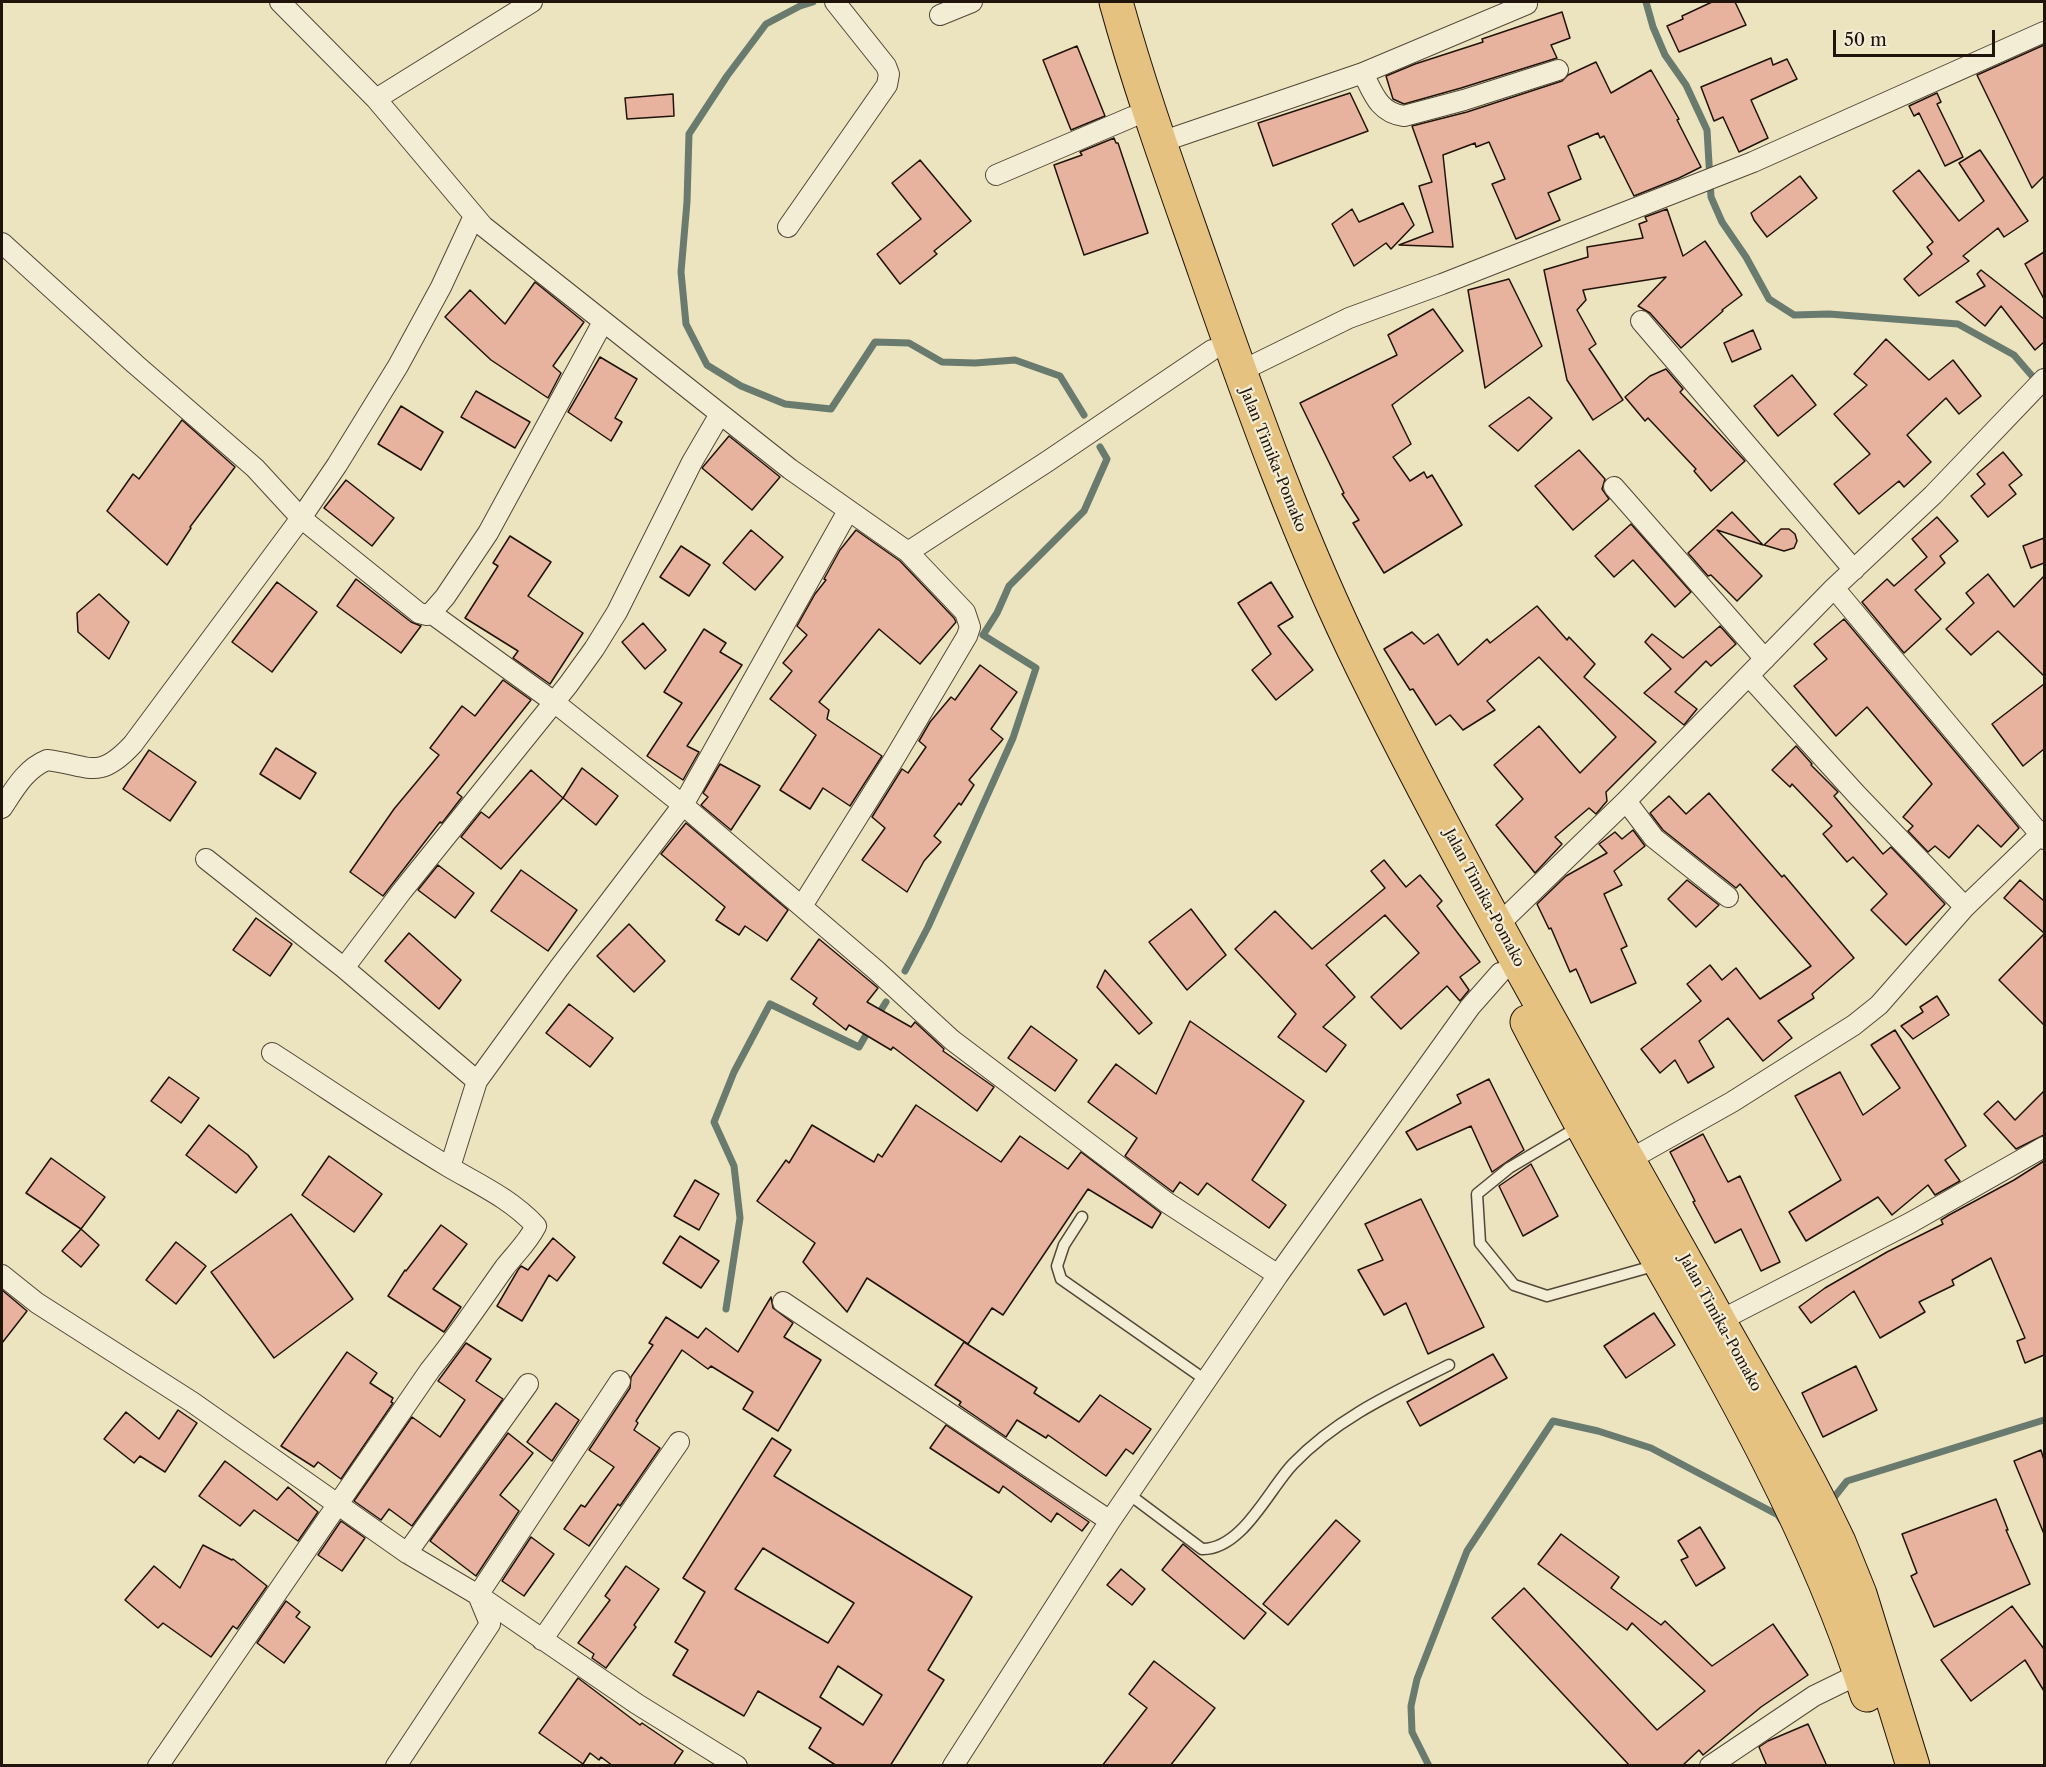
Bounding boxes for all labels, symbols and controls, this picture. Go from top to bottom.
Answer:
scale bar [1836,18,1998,56]
text: 50 m [1844,29,1887,51]
street label: Jalan Timika-Pomako [1236,385,1310,535]
street label: Jalan Timika-Pomako [1440,826,1528,970]
street label: Jalan Timika-Pomako [1675,1251,1765,1395]

